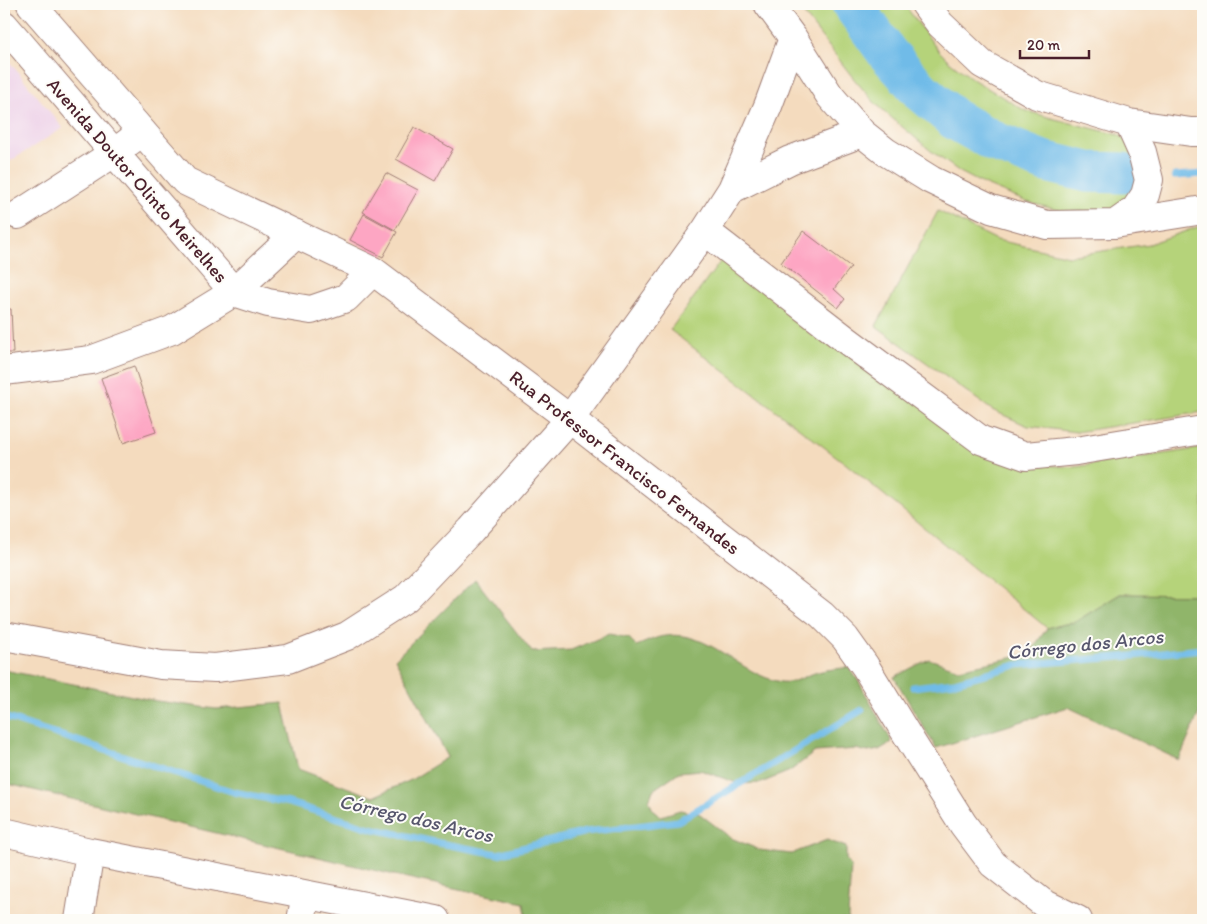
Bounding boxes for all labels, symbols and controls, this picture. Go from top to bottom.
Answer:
scale bar [1020,28,1088,60]
text: 20 m [1027,36,1061,54]
street label: Avenida Doutor Olinto Meirelhes [42,73,233,288]
street label: Rua Professor Francisco Fernandes [505,365,744,559]
water label: Córrego dos Arcos [1006,624,1165,664]
water label: Córrego dos Arcos [337,789,496,848]

